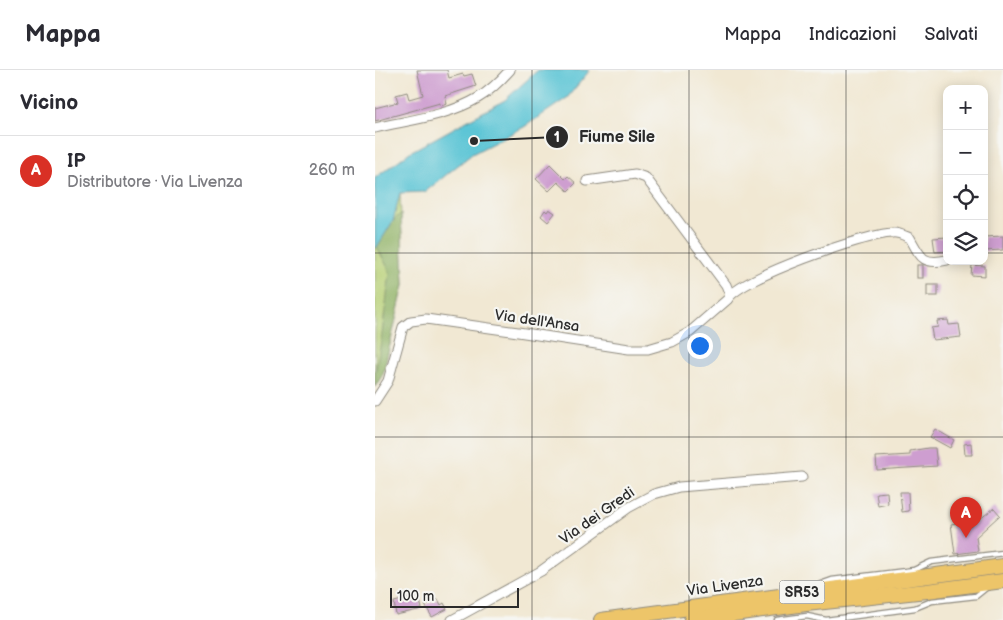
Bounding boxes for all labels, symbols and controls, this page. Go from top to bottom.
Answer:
text: Mappa [25,20,101,49]
text: Mappa [724,24,781,45]
text: Indicazioni [809,24,897,45]
text: Salvati [925,24,978,45]
map controls [943,85,988,265]
button: + [943,85,988,130]
text: Vicino [20,90,78,115]
callout: Fiume Sile [544,121,665,152]
text: 1 [554,128,560,147]
text: Fiume Sile [579,128,655,147]
button: − [943,130,988,175]
text: IP [67,150,85,173]
text: A [31,161,41,180]
text: 260 m [309,161,355,180]
text: Distributore · Via Livenza [67,173,243,192]
button: locate [943,175,988,220]
button: layers [943,220,988,265]
street label: Via dell'Ansa [493,306,581,336]
your location [687,333,713,359]
street label: Via dei Gredi [556,483,638,549]
pin: A [950,497,982,538]
street label: Via Livenza [686,571,764,601]
road number: SR53 [779,581,825,604]
scale bar [390,585,519,608]
text: 100 m [397,588,434,605]

